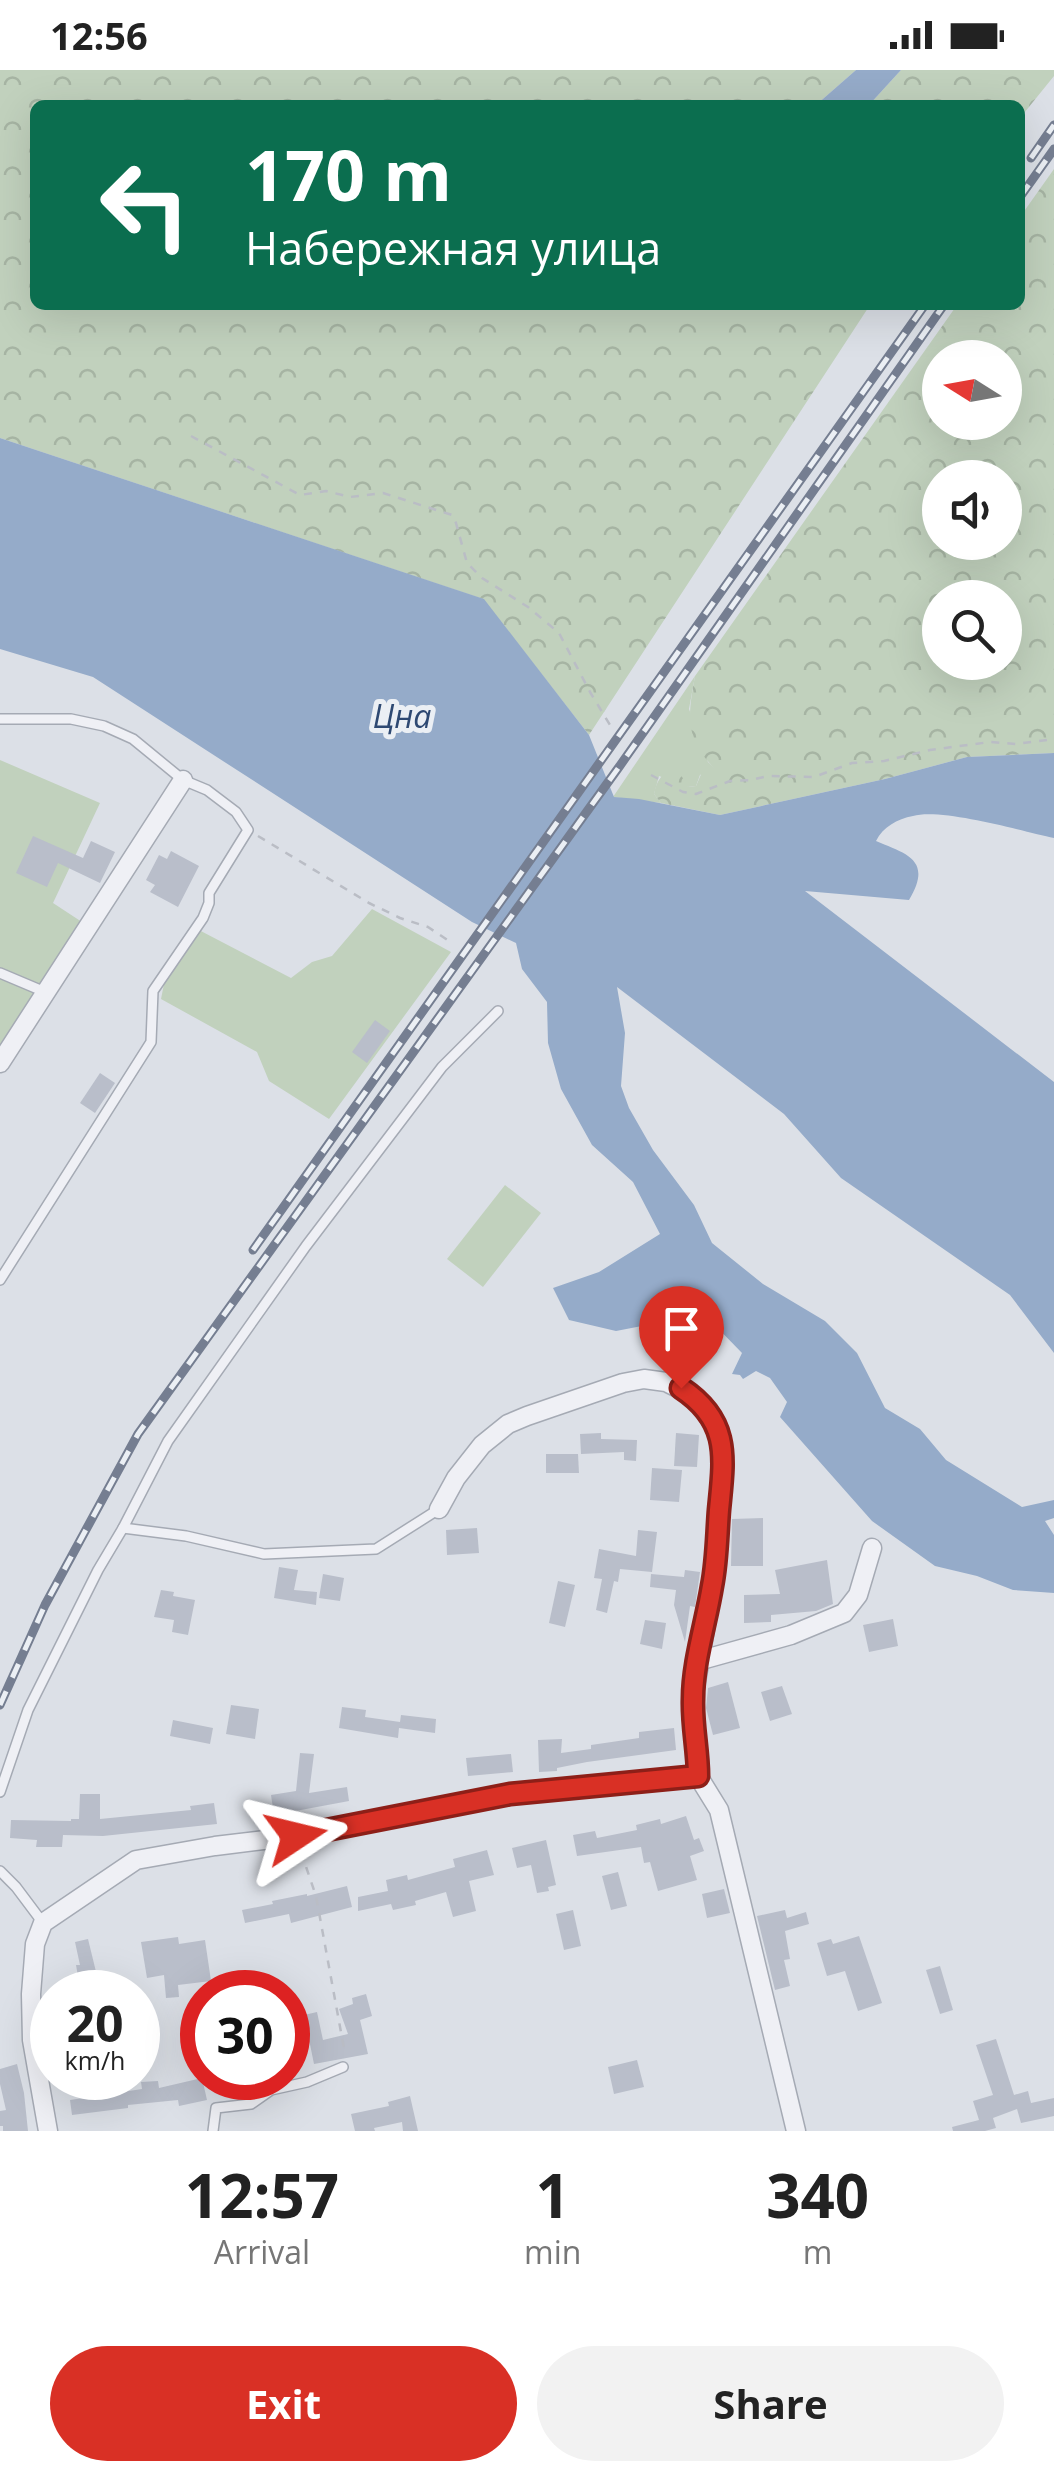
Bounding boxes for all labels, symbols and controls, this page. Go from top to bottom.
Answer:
text: 12:56 [50,9,148,61]
text: 170 m [245,126,452,222]
icon: left [80,140,210,270]
text: Набережная улица [245,217,661,278]
north arrow [922,340,1022,440]
map controls [922,340,1022,680]
button: sound [922,460,1022,560]
button: search [922,580,1022,680]
water label: Цна [373,694,431,737]
pin [639,1286,724,1389]
icon: arrive [654,1301,709,1356]
position arrow [244,1784,348,1888]
speed limit sign: 30 [180,1970,310,2100]
text: 20 [66,1989,124,2057]
text: km/h [65,2043,125,2077]
text: 12:57 [185,2154,339,2236]
text: 1 [536,2154,570,2236]
text: 340 [766,2154,869,2236]
text: Arrival [214,2230,310,2273]
text: min [524,2230,581,2273]
text: m [803,2230,832,2273]
button: Exit [50,2346,517,2461]
button: Share [537,2346,1004,2461]

